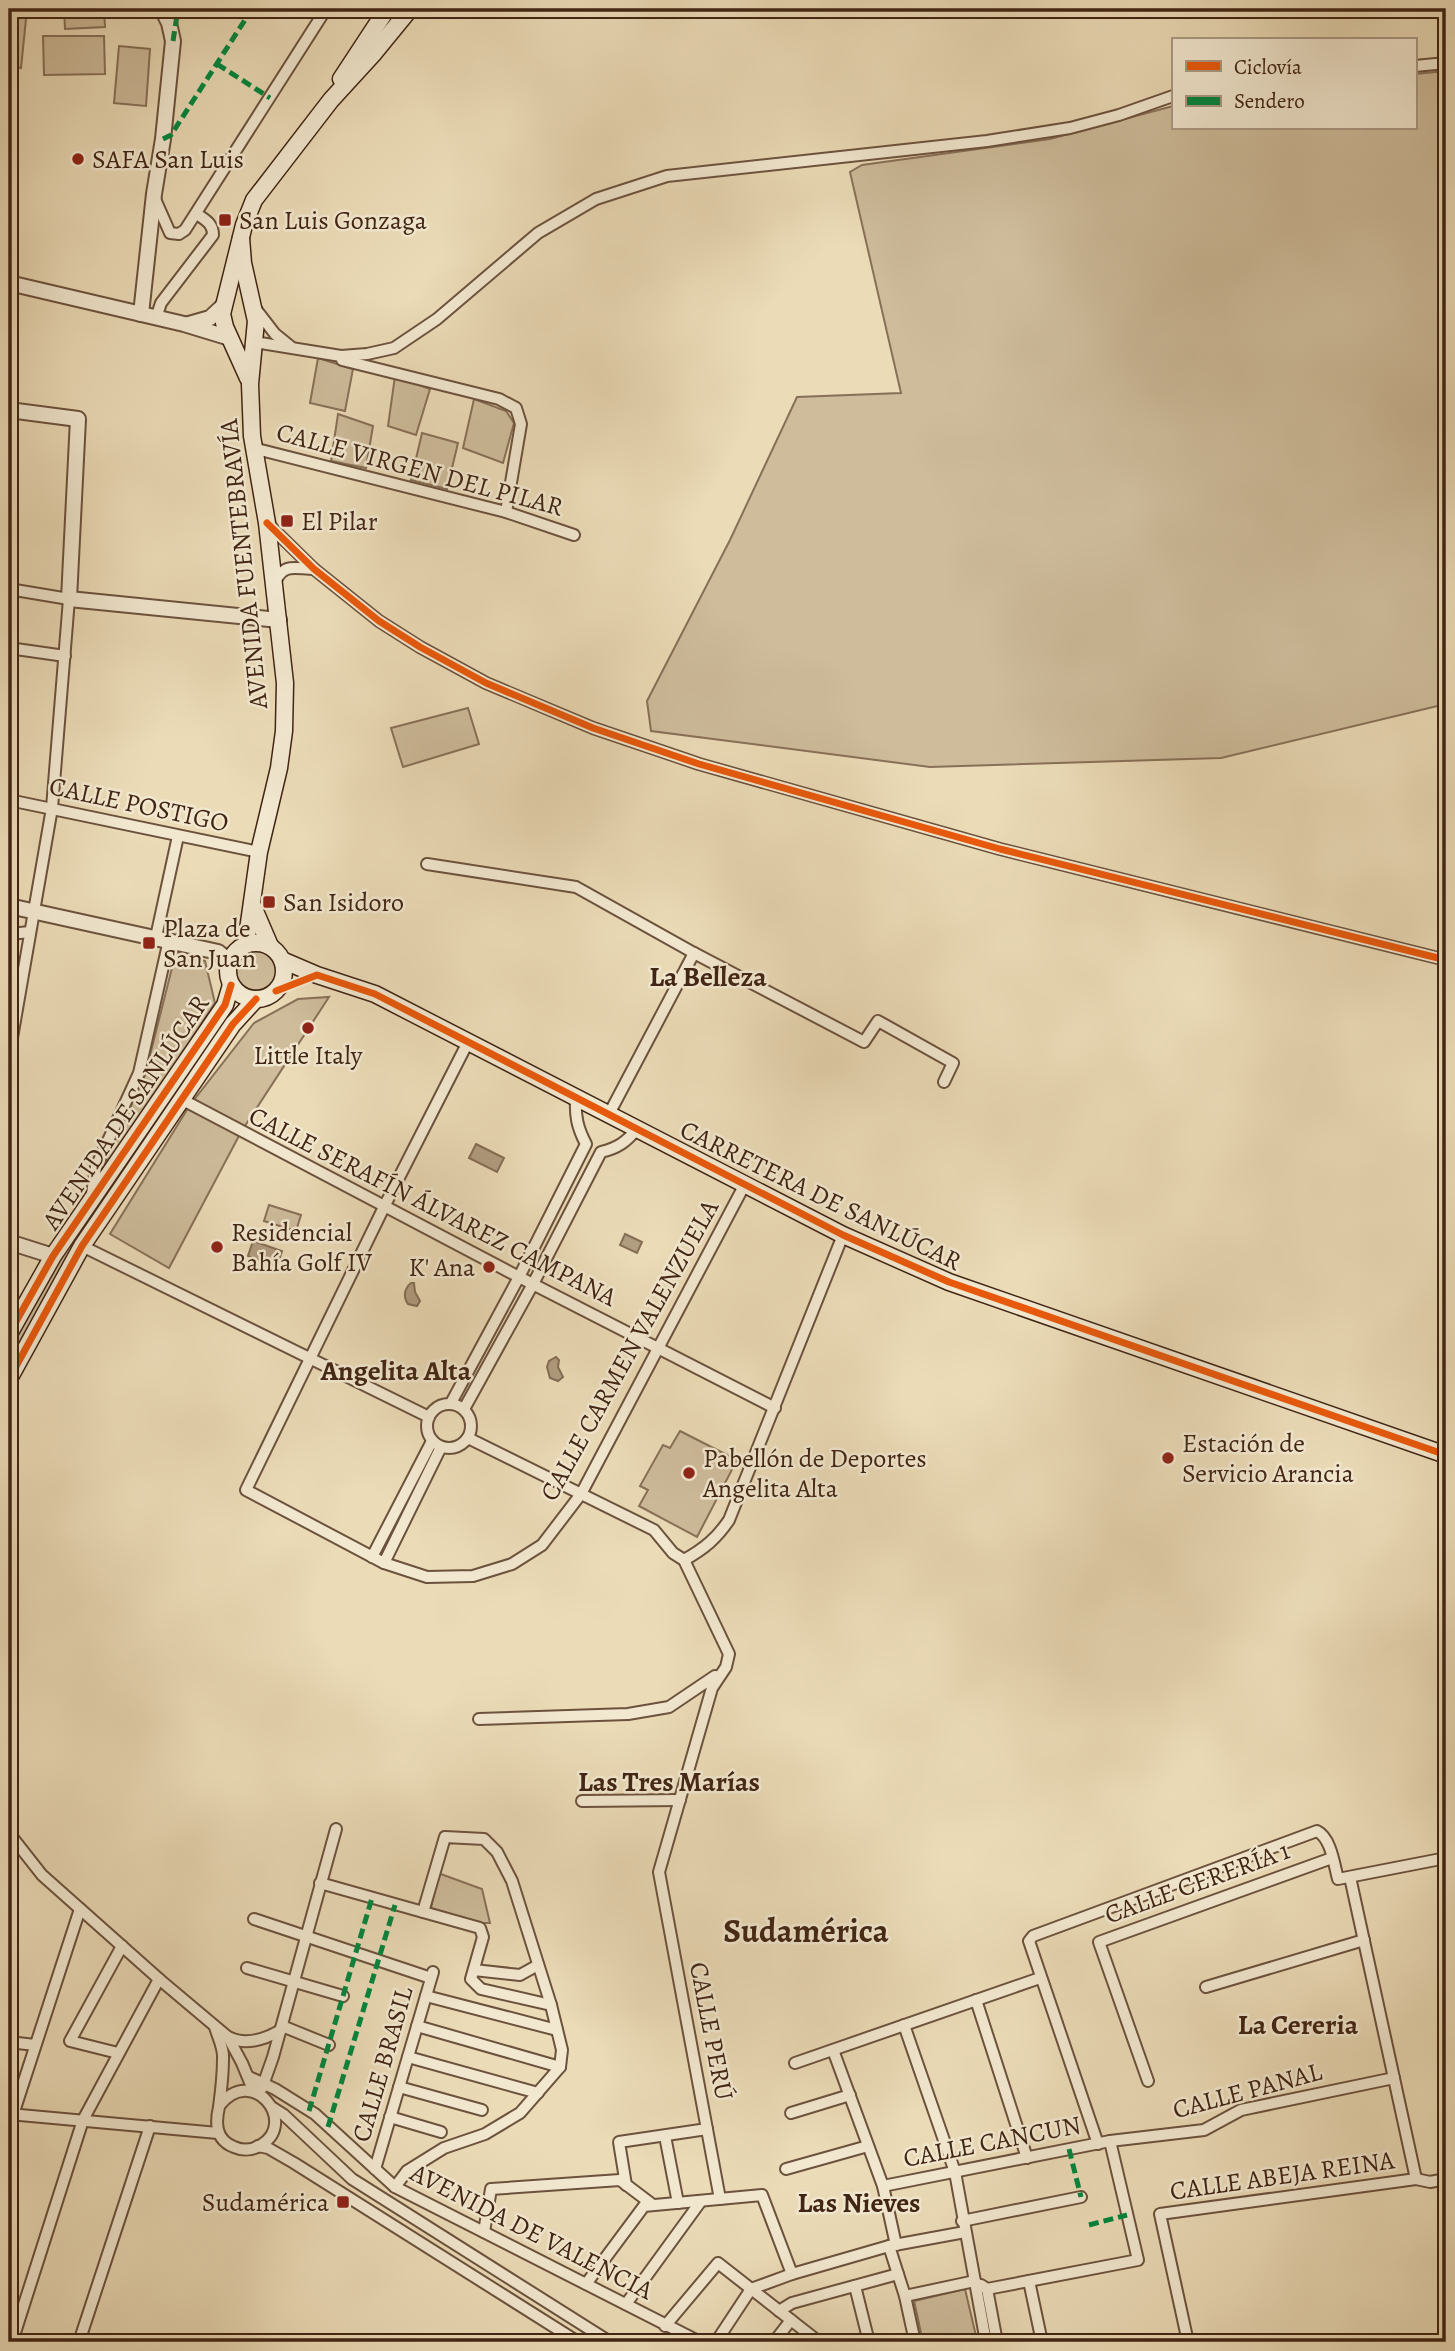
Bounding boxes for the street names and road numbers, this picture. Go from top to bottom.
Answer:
street label: CALLE VIRGEN DEL PILAR [273,414,567,525]
street label: AVENIDA FUENTEBRAVÍA [211,416,276,712]
street label: CALLE POSTIGO [46,768,232,841]
street label: AVENIDA DE SANLÚCAR [33,988,217,1237]
street label: CALLE SERAFÍN ÁLVAREZ CAMPANA [243,1098,623,1315]
street label: CARRETERA DE SANLÚCAR [674,1112,967,1279]
street label: CALLE CARMEN VALENZUELA [532,1193,727,1507]
street label: CALLE CERERÍA 1 [1100,1833,1295,1932]
street label: CALLE PERÚ [681,1959,742,2103]
street label: CALLE BRASIL [344,1982,422,2146]
street label: CALLE PANAL [1169,2054,1326,2127]
street label: CALLE CANCUN [900,2107,1084,2176]
street label: CALLE ABEJA REINA [1168,2142,1397,2209]
street label: AVENIDA DE VALENCIA [404,2155,660,2308]

